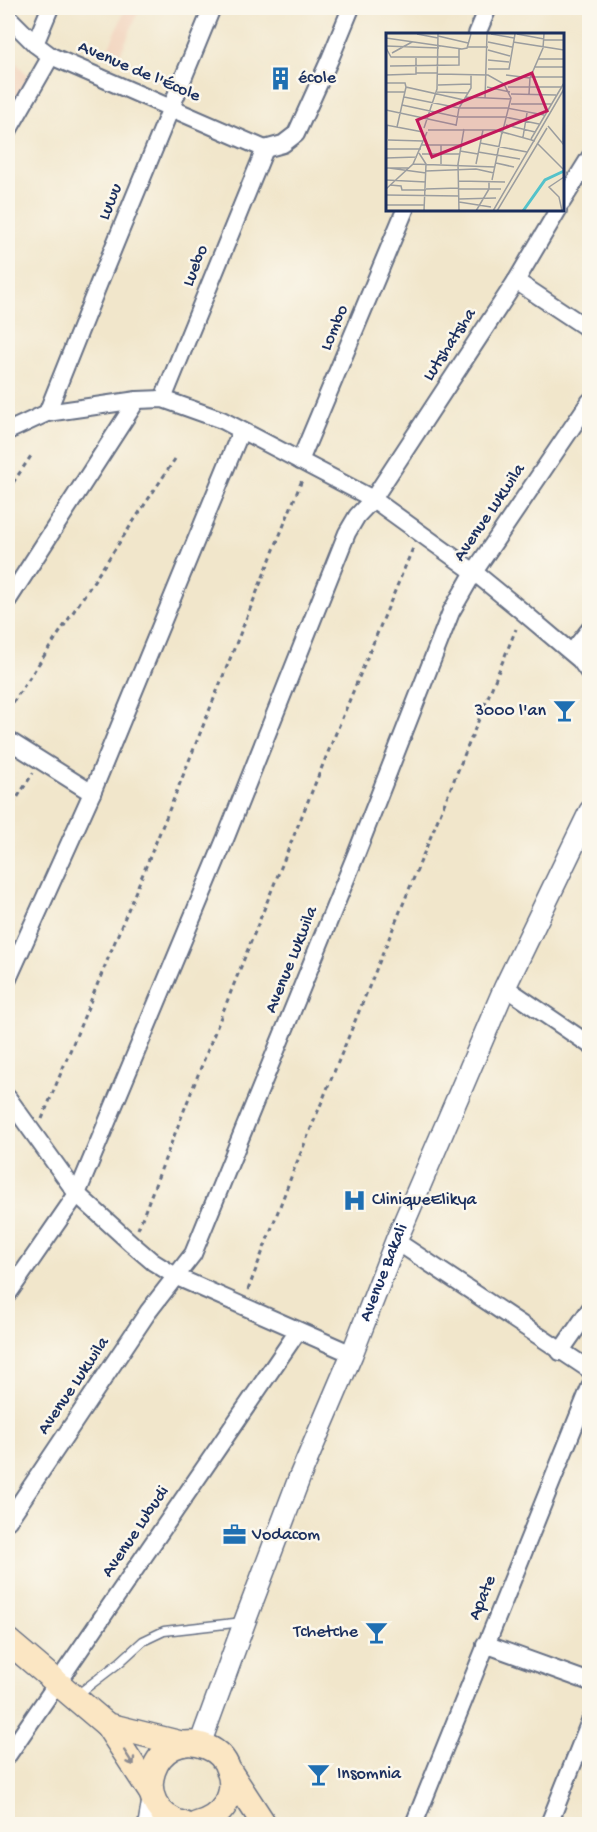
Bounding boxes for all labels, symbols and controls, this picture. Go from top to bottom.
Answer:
inset map [386,33,564,212]
street label: Avenue de l'École [75,37,204,108]
building icon: école [267,65,293,91]
place label: école [298,68,337,89]
street label: Luwu [94,180,128,223]
street label: Luebo [178,242,214,290]
street label: Lombo [316,302,354,354]
street label: Lutshatsha [419,304,482,385]
street label: Avenue Lukwila [450,459,531,566]
bar icon: 3000 l'an [551,698,577,724]
place label: 3000 l'an [474,701,546,722]
street label: Avenue Lukwila [261,903,323,1016]
hospital icon: CliniqueElikya [341,1187,367,1213]
place label: CliniqueElikya [372,1190,478,1211]
street label: Avenue Bakali [355,1220,413,1325]
street label: Avenue Lukwila [34,1332,115,1439]
street label: Avenue Lubudi [98,1482,174,1582]
office icon: Vodacom [221,1522,247,1548]
place label: Vodacom [251,1525,320,1546]
street label: Apate [465,1572,502,1623]
bar icon: Tchetche [363,1619,389,1645]
place label: Tchetche [293,1622,359,1643]
one-way arrow [123,1749,135,1766]
bar icon: Insomnia [306,1761,332,1787]
place label: Insomnia [337,1764,402,1785]

